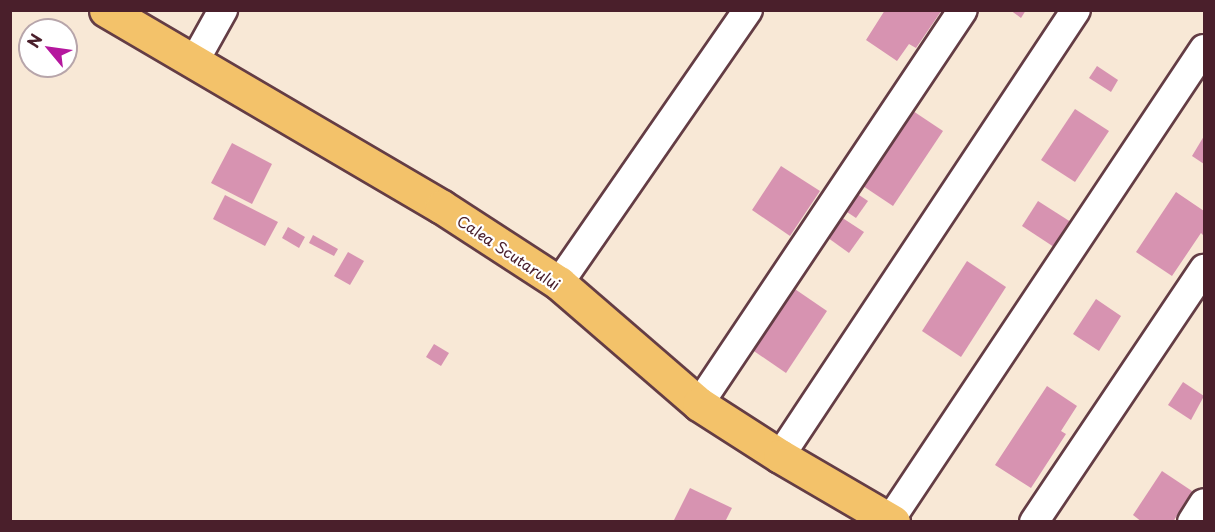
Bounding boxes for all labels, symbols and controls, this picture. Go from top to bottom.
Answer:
north arrow [18,18,78,78]
text: N [20,29,48,52]
street label: Calea Scutarului [453,210,565,294]

